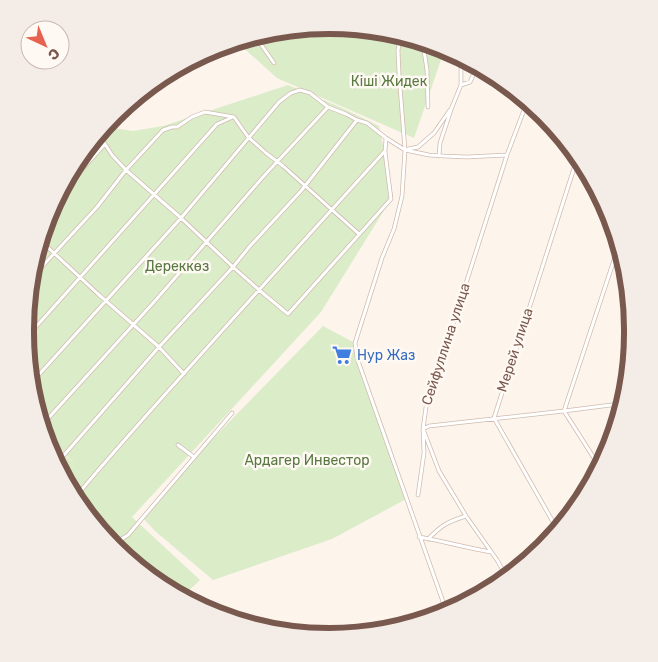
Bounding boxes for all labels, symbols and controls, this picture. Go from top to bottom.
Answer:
north arrow [20,20,70,70]
text: С [44,44,63,64]
park label: Кіші Жидек [351,73,428,90]
park label: Дереккөз [145,258,209,275]
street label: Сейфуллина улица [418,281,474,407]
street label: Мерей улица [493,306,537,394]
supermarket icon: Нур Жаз [331,344,353,366]
place label: Нур Жаз [357,347,415,364]
park label: Ардагер Инвестор [244,452,370,469]

